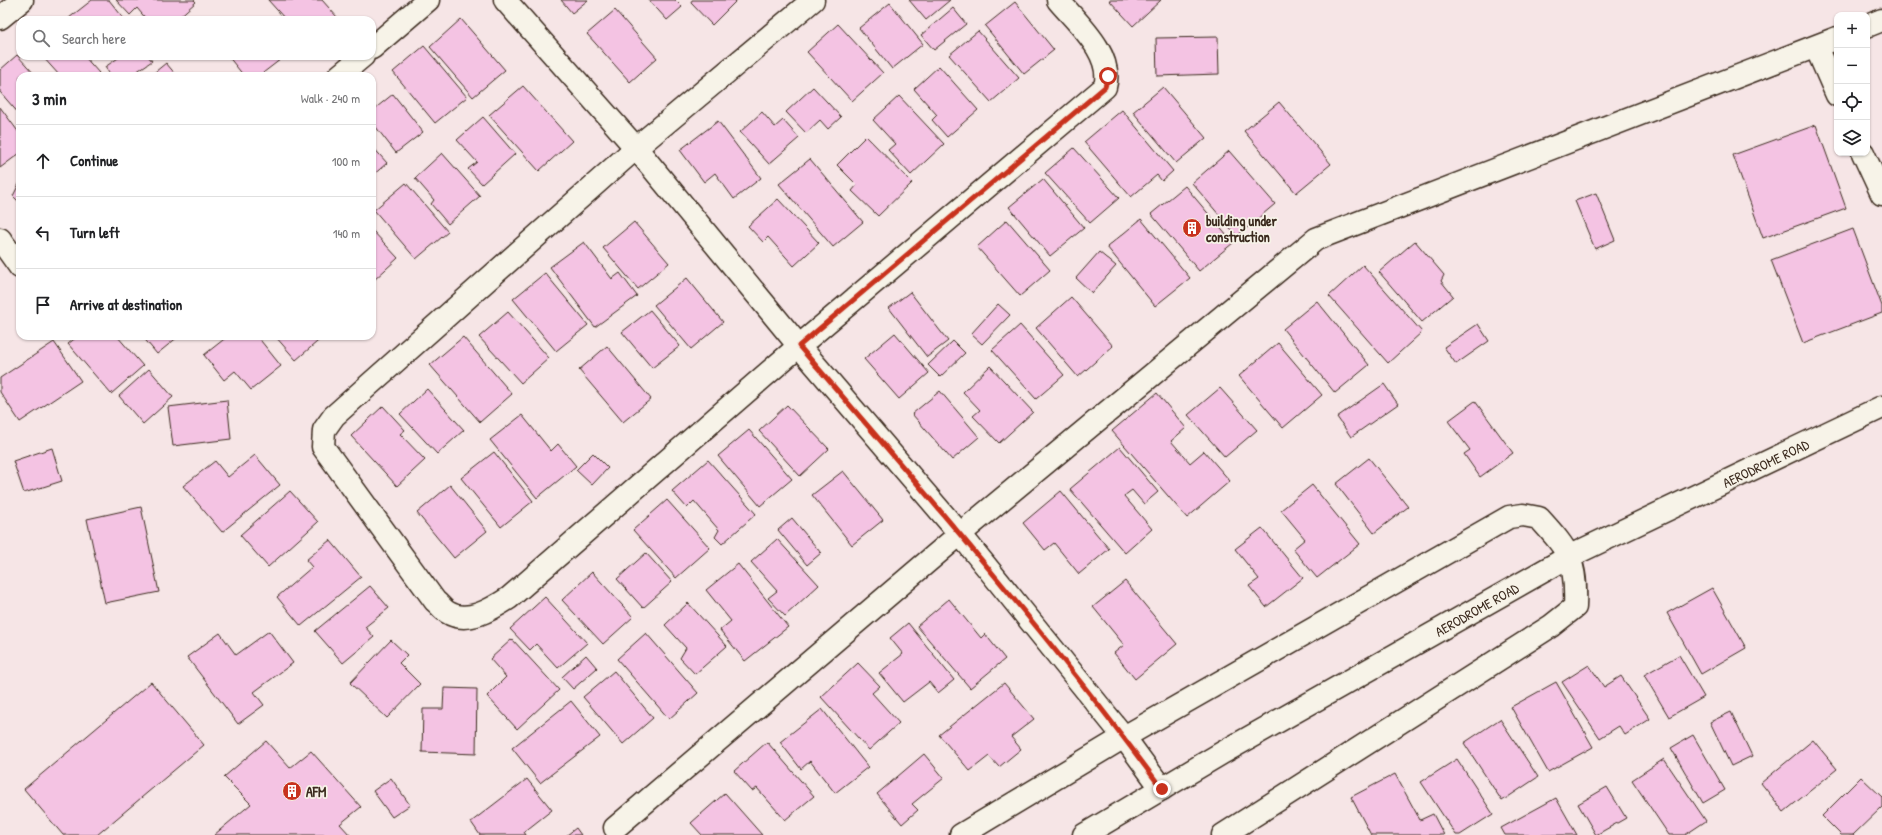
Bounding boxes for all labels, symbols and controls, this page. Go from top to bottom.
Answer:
map controls [1834,12,1870,156]
button: + [1834,12,1870,48]
search box [16,16,376,60]
icon: search [30,27,52,49]
text: Search here [62,28,126,49]
button: − [1834,48,1870,84]
route start [1099,67,1117,85]
button: locate [1834,84,1870,120]
text: 3 min [32,87,67,110]
text: Walk · 240 m [301,89,360,107]
button: layers [1834,120,1870,156]
icon: ahead [32,150,54,172]
text: Continue [70,150,118,171]
text: 100 m [332,152,360,170]
place label: building under construction [1206,211,1278,246]
building icon: building under construction [1181,217,1203,239]
icon: left [32,222,54,244]
text: Turn left [70,222,120,243]
text: 140 m [333,224,360,242]
icon: arrive [32,294,54,316]
text: Arrive at destination [70,294,182,315]
street label: AERODROME ROAD [1719,434,1812,491]
street label: AERODROME ROAD [1431,577,1522,640]
building icon: AFM [281,780,303,802]
route end [1153,780,1171,798]
place label: AFM [306,782,326,801]

